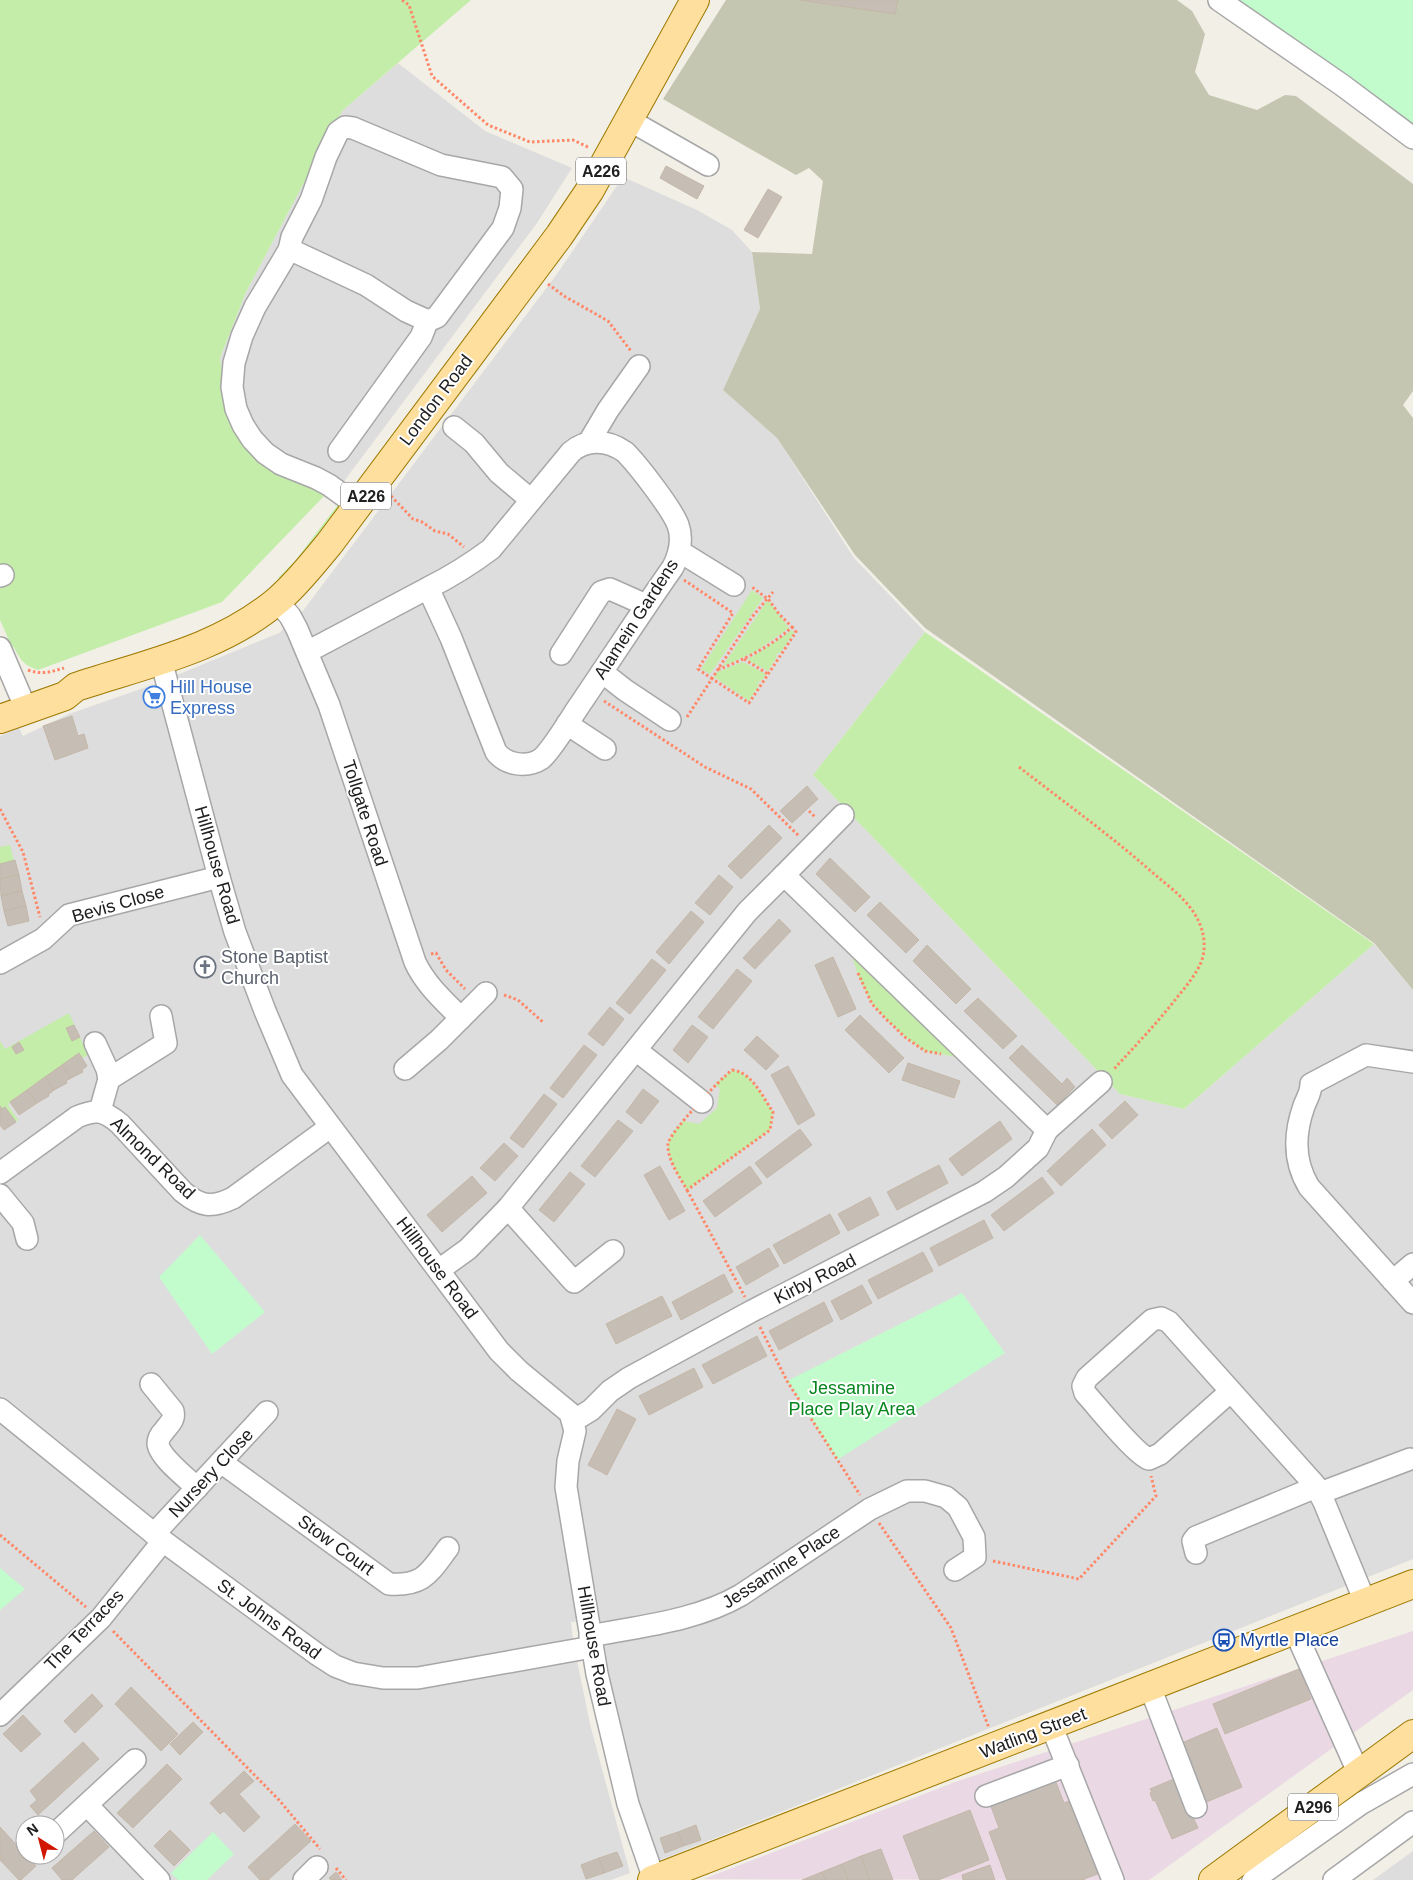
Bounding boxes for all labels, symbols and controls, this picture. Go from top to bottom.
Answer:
road number: A226 [576,158,626,185]
street label: London Road [395,351,477,449]
road number: A226 [341,482,391,510]
street label: Alamein Gardens [590,555,682,683]
place label: Hill House Express [170,677,252,718]
supermarket icon: Hill House Express [142,685,166,709]
street label: Tollgate Road [338,758,392,868]
street label: Hillhouse Road [191,804,243,926]
street label: Bevis Close [70,881,166,927]
place label: Stone Baptist Church [221,947,328,988]
church icon: Stone Baptist Church [193,955,217,979]
street label: Almond Road [107,1113,199,1203]
street label: Hillhouse Road [392,1213,482,1323]
street label: Kirby Road [771,1250,859,1308]
park label: Jessamine Place Play Area [788,1378,917,1419]
street label: Nursery Close [165,1424,257,1522]
street label: Stow Court [294,1511,378,1579]
street label: Jessamine Place [718,1522,844,1612]
street label: St. Johns Road [213,1575,325,1663]
street label: Hillhouse Road [574,1584,614,1708]
street label: The Terraces [40,1585,128,1675]
bus stop icon: Myrtle Place [1212,1628,1236,1652]
place label: Myrtle Place [1240,1630,1339,1650]
street label: Watling Street [977,1704,1089,1762]
road number: A296 [1288,1794,1338,1820]
north arrow [15,1815,65,1865]
text: N [24,1820,41,1839]

